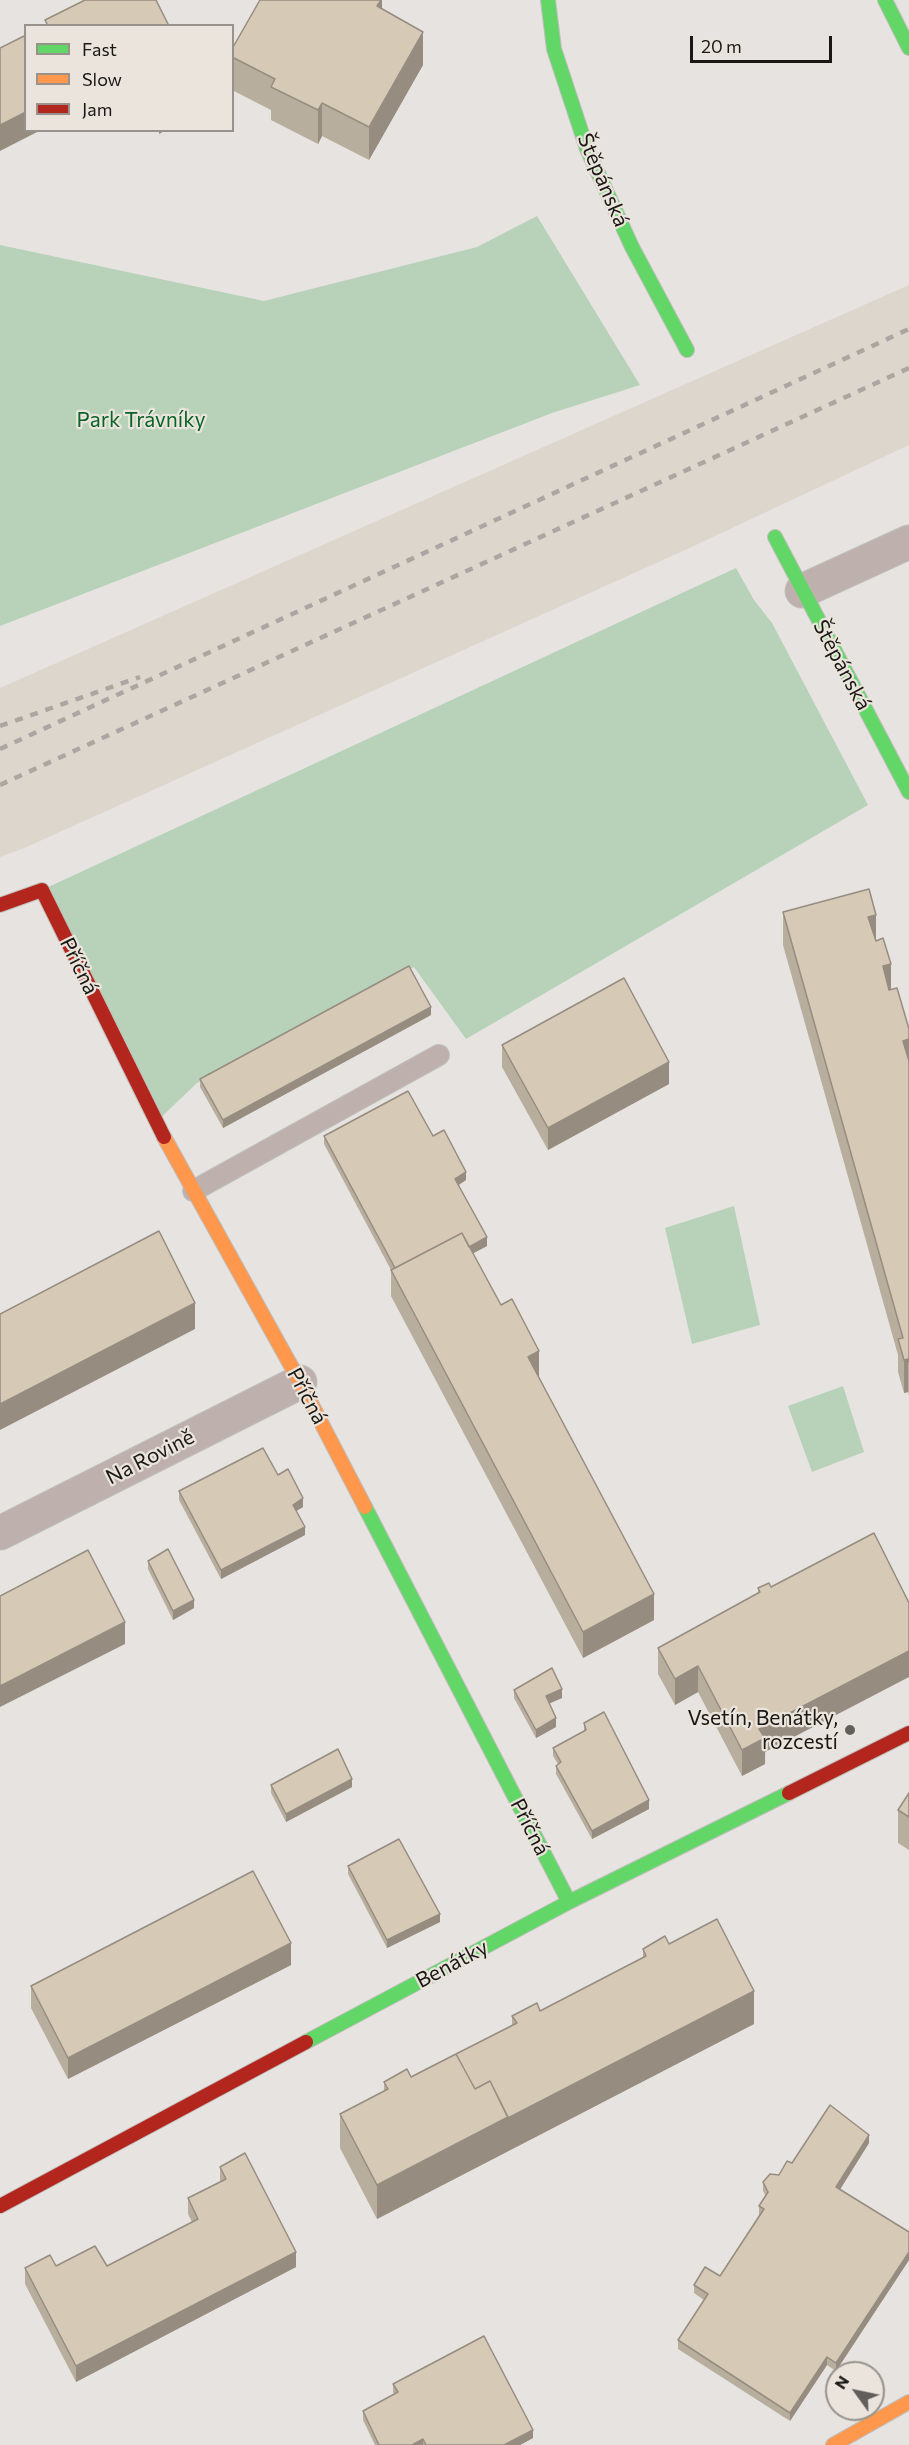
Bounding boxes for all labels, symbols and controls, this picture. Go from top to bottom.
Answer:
legend [24,24,234,132]
scale bar [693,24,836,62]
text: 20 m [701,35,742,57]
text: Fast [82,38,117,60]
text: Slow [82,68,122,90]
text: Jam [82,98,112,120]
street label: Štěpánská [572,130,634,230]
park label: Park Trávníky [77,407,205,433]
street label: Štěpánská [808,615,876,715]
street label: Příčná [54,933,104,999]
street label: Příčná [282,1363,332,1429]
street label: Na Rovině [102,1424,198,1490]
place label: Vsetín, Benátky, rozcestí [687,1705,838,1755]
marker: Vsetín, Benátky, rozcestí [843,1723,857,1737]
street label: Příčná [505,1794,555,1860]
street label: Benátky [411,1934,493,1994]
north arrow [825,2361,885,2421]
text: N [830,2372,852,2392]

